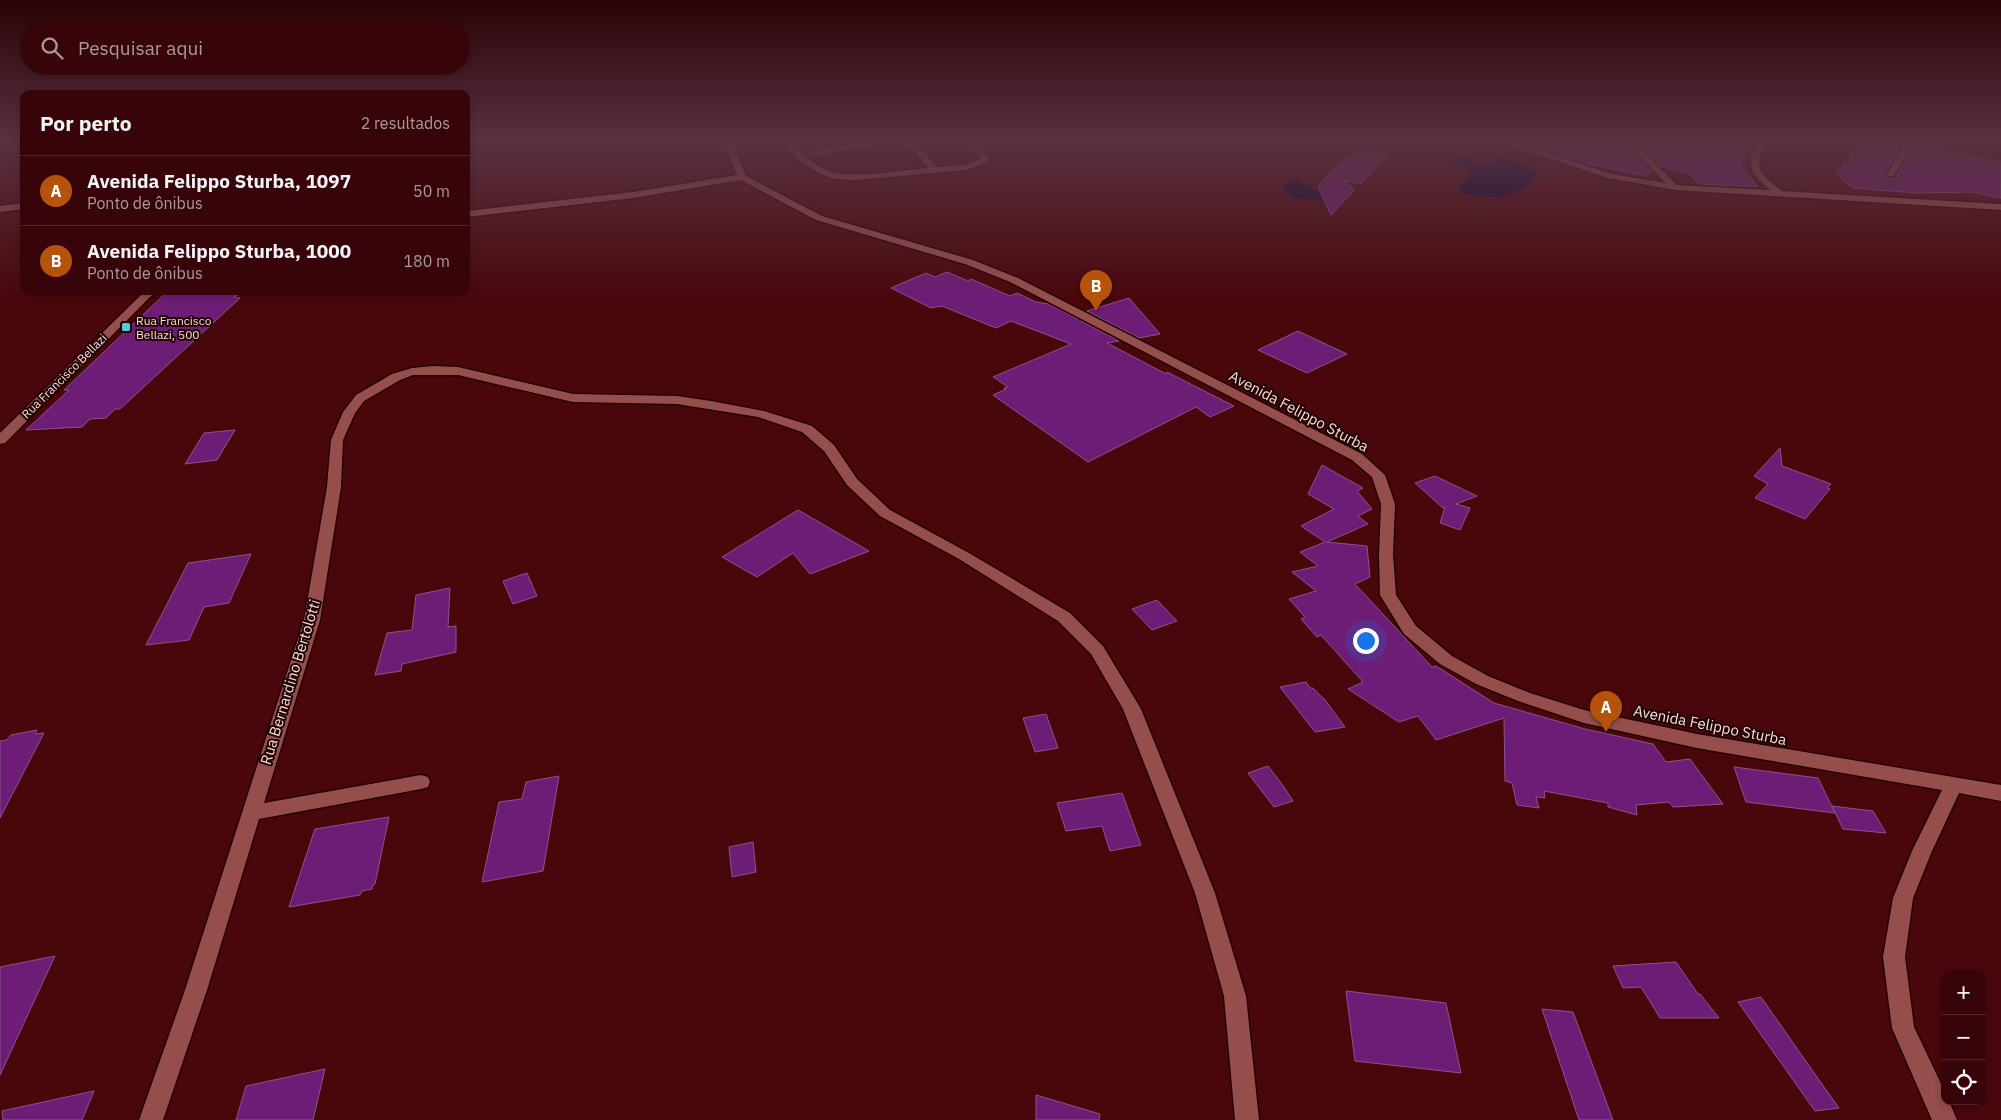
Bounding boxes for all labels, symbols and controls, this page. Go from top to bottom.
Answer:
search box [20,20,470,75]
icon: search [38,34,66,62]
text: Pesquisar aqui [78,36,203,60]
text: Por perto [40,109,132,137]
text: 2 resultados [361,113,450,133]
text: Avenida Felippo Sturba, 1097 [87,169,351,193]
text: A [51,181,61,201]
text: 50 m [413,181,450,201]
text: Ponto de ônibus [87,193,203,213]
text: Avenida Felippo Sturba, 1000 [87,239,351,263]
text: B [51,251,61,271]
text: 180 m [403,251,450,271]
text: Ponto de ônibus [87,263,203,283]
pin: B [1080,270,1112,311]
place label: Rua Francisco Bellazi, 500 [136,313,212,342]
marker: Rua Francisco Bellazi, 500 [120,321,132,333]
street label: Rua Francisco Bellazi [18,330,110,422]
street label: Avenida Felippo Sturba [1226,366,1372,456]
street label: Rua Bernardino Bertolotti [256,597,324,767]
your location [1353,628,1379,654]
pin: A [1590,691,1622,732]
street label: Avenida Felippo Sturba [1632,701,1788,749]
map controls [1941,970,1986,1105]
button: + [1941,970,1986,1015]
button: − [1941,1015,1986,1060]
button: locate [1941,1060,1986,1105]

